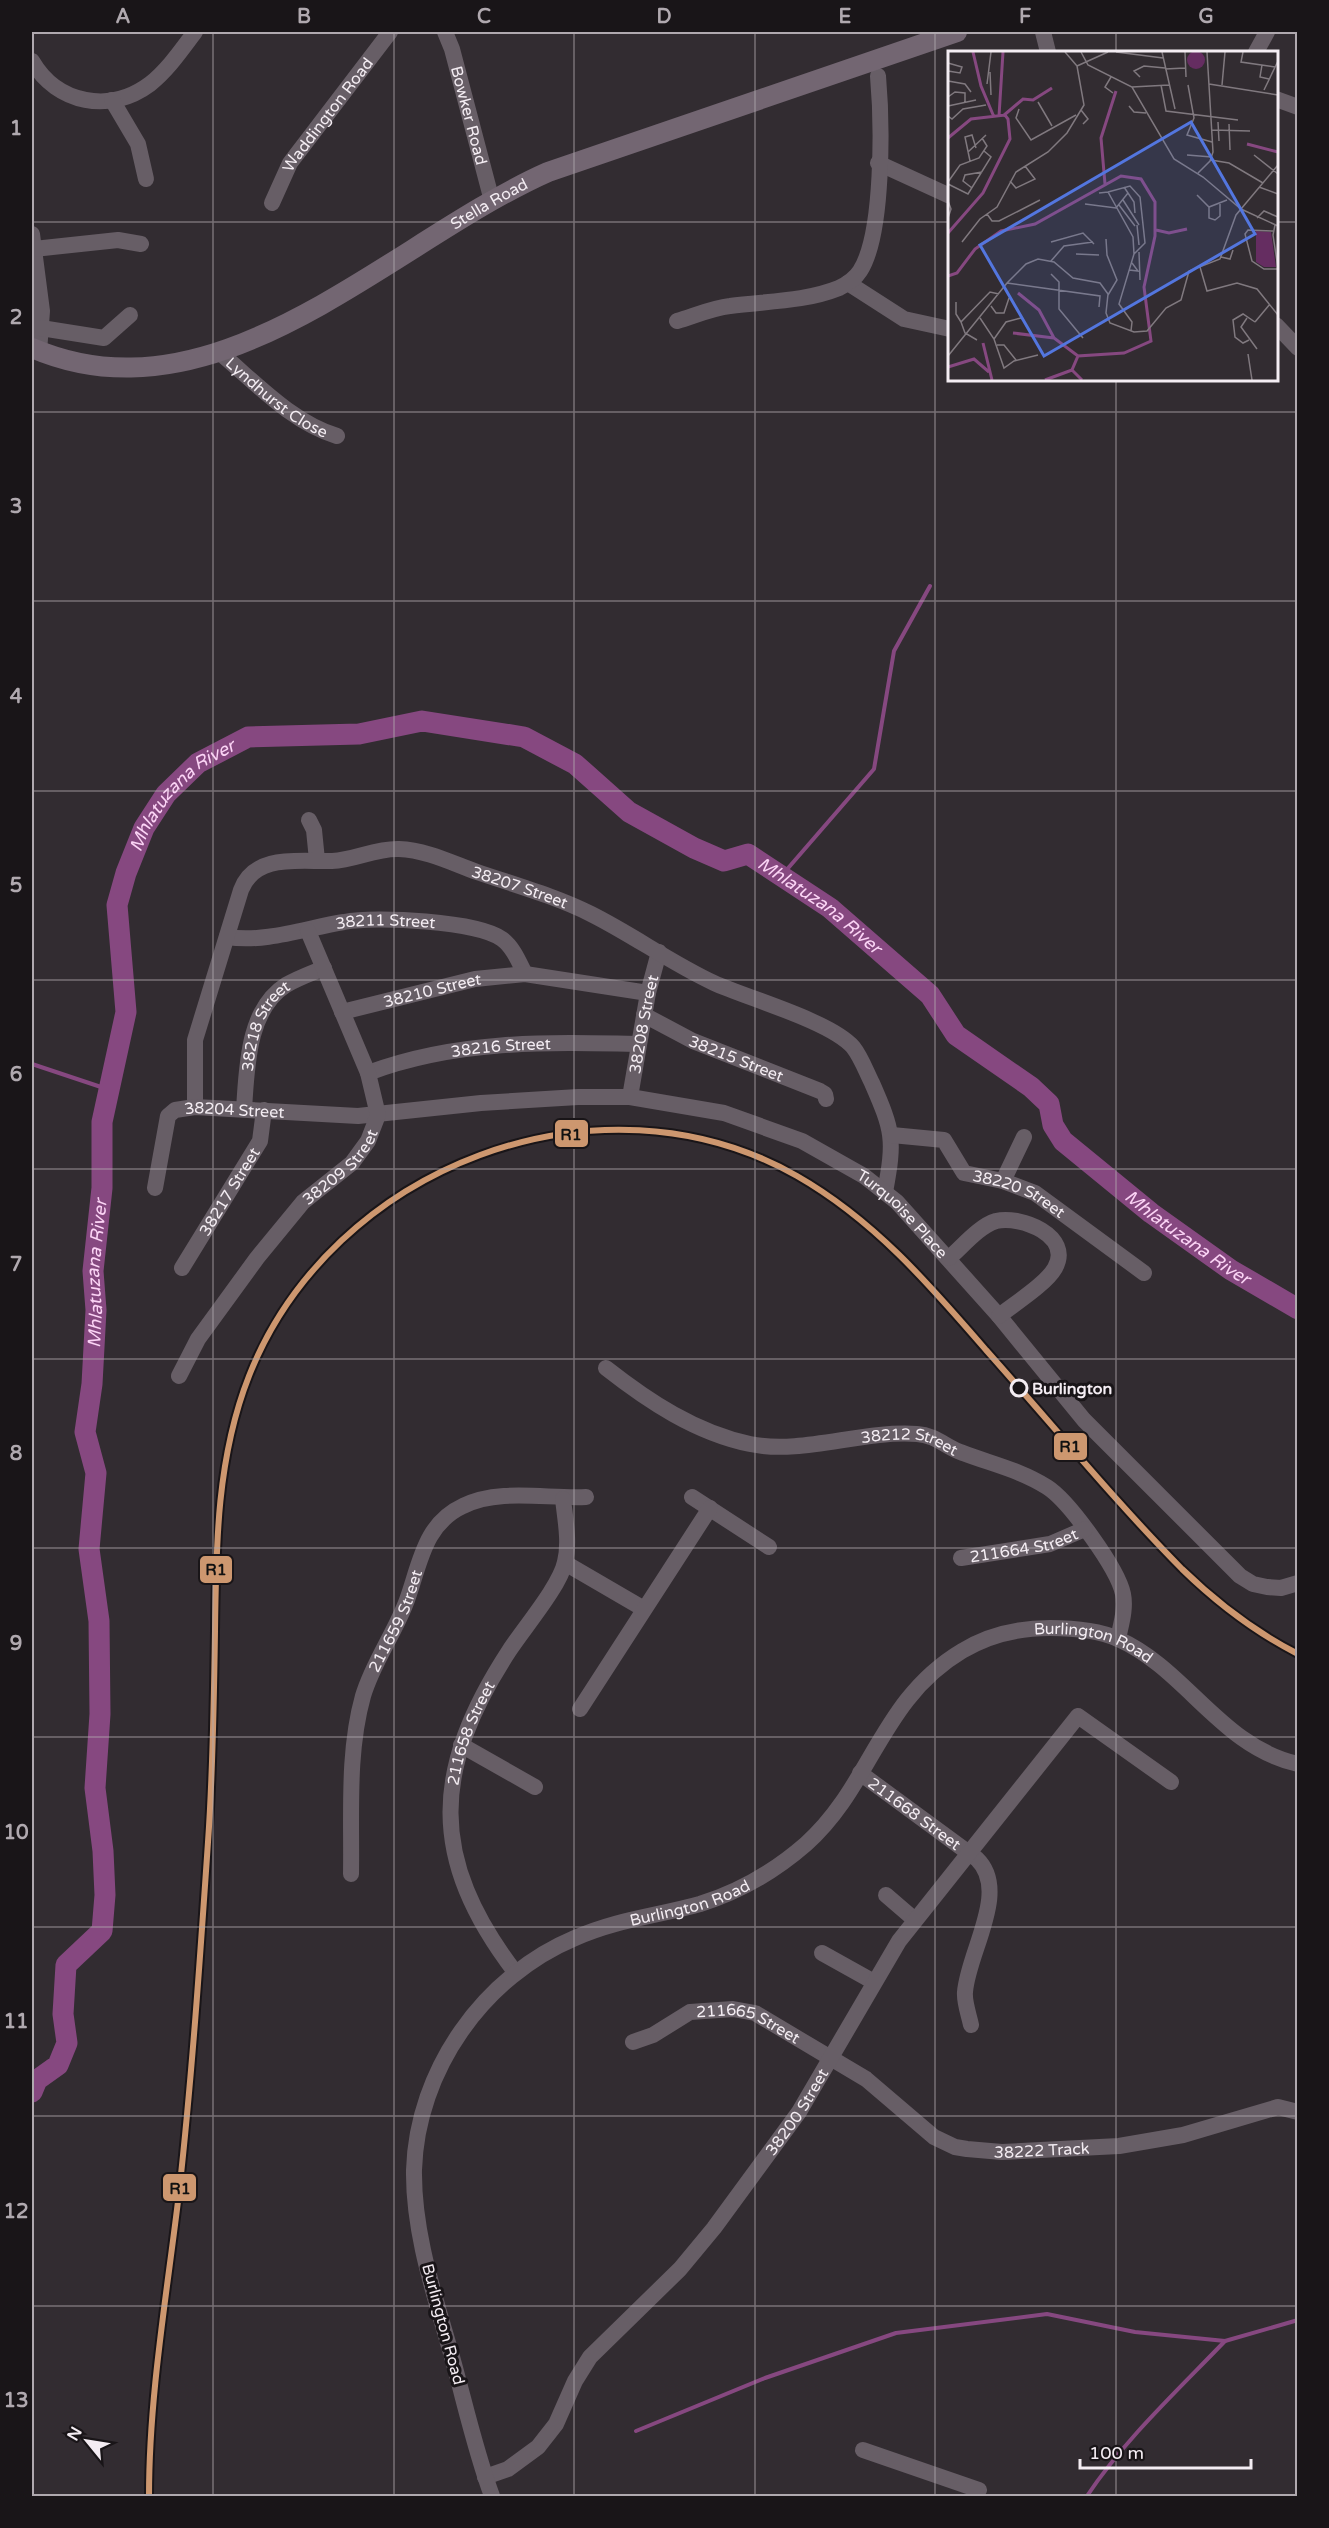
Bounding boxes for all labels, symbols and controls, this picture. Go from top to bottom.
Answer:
text: A [116,5,131,29]
text: B [297,5,311,29]
text: C [477,5,491,29]
text: D [656,5,672,29]
text: E [839,5,852,29]
text: F [1019,5,1031,29]
text: G [1198,5,1214,29]
inset map [948,51,1278,381]
street label: Waddington Road [278,54,378,175]
street label: Bowker Road [446,64,491,167]
text: 1 [10,117,22,141]
street label: Stella Road [447,174,531,234]
text: 2 [10,306,22,330]
street label: Lyndhurst Close [221,353,331,443]
text: 3 [10,495,22,519]
text: 4 [10,685,23,709]
water label: Mhlatuzana River [125,734,240,855]
water label: Mhlatuzana River [753,852,888,960]
street label: 38207 Street [469,862,571,913]
text: 5 [10,874,22,898]
street label: 38211 Street [334,911,436,934]
street label: 38210 Street [381,969,482,1012]
street label: 38208 Street [625,973,663,1075]
street label: 38218 Street [238,976,294,1073]
street label: 38215 Street [686,1031,786,1087]
street label: 38216 Street [450,1034,551,1062]
text: 6 [10,1063,22,1087]
street label: 38204 Street [183,1098,285,1123]
line badge: R1 [554,1119,589,1148]
text: R1 [560,1125,582,1145]
street label: 38209 Street [299,1127,383,1210]
street label: 38217 Street [195,1144,265,1240]
street label: Turquoise Place [853,1165,952,1263]
street label: 38220 Street [971,1166,1069,1223]
water label: Mhlatuzana River [1120,1185,1256,1291]
water label: Mhlatuzana River [82,1196,112,1349]
text: 7 [10,1253,22,1277]
marker: Burlington [1010,1379,1028,1397]
place label: Burlington [1032,1379,1112,1399]
street label: 38212 Street [860,1425,961,1461]
line badge: R1 [1053,1432,1088,1461]
text: R1 [1059,1437,1081,1457]
text: 8 [10,1442,22,1466]
street label: 211664 Street [968,1524,1081,1567]
line badge: R1 [199,1555,233,1584]
text: R1 [205,1560,227,1580]
street label: 211659 Street [364,1567,427,1676]
street label: Burlington Road [1033,1619,1157,1668]
text: 9 [10,1632,22,1656]
street label: 211658 Street [443,1678,500,1787]
street label: 211668 Street [864,1773,965,1855]
text: 10 [3,1821,29,1845]
street label: Burlington Road [628,1876,754,1931]
street label: 211665 Street [695,2000,803,2048]
text: 11 [3,2010,29,2034]
street label: 38200 Street [762,2065,833,2160]
street label: 38222 Track [993,2139,1090,2163]
line badge: R1 [162,2173,197,2202]
text: R1 [169,2179,191,2199]
text: 12 [3,2200,29,2224]
street label: Burlington Road [417,2262,469,2387]
text: 13 [3,2389,29,2413]
north arrow [57,2411,117,2471]
text: N [63,2423,87,2445]
scale bar [1080,2432,1251,2470]
text: 100 m [1089,2442,1144,2464]

